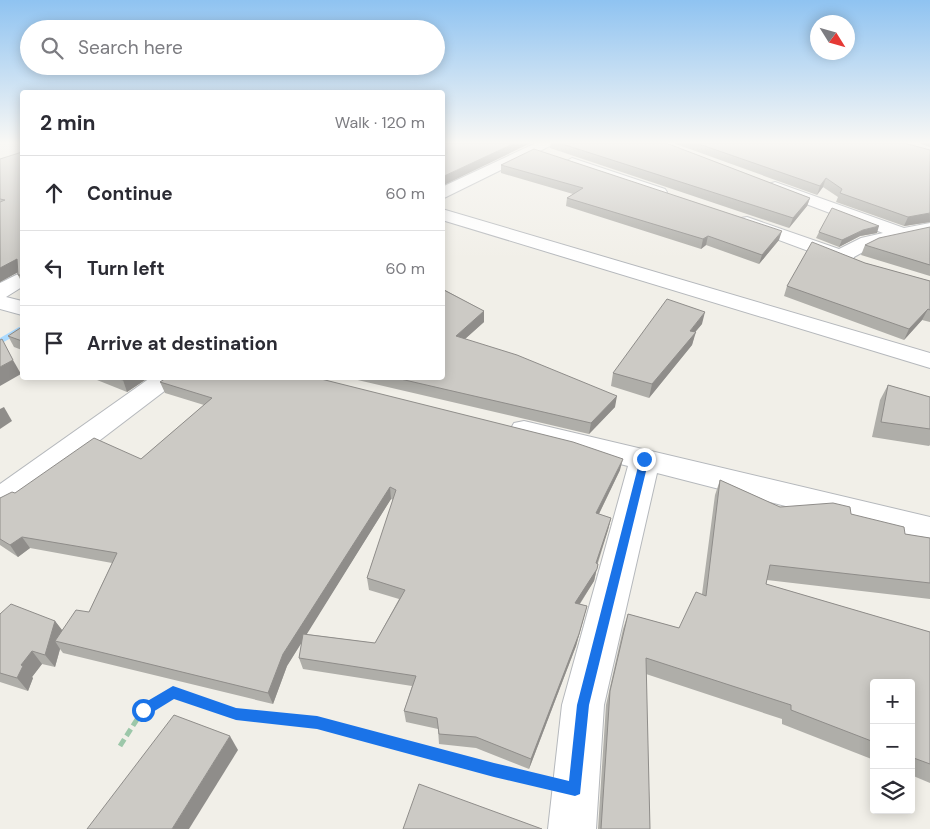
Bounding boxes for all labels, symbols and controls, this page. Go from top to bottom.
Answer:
north arrow [810,15,855,60]
search box [20,20,445,75]
icon: search [38,34,66,62]
text: Search here [78,35,183,60]
text: 2 min [40,109,96,137]
text: Walk · 120 m [335,112,425,133]
icon: ahead [40,179,68,207]
text: Continue [87,181,173,206]
text: 60 m [385,183,425,204]
icon: left [40,254,68,282]
text: Turn left [87,256,165,281]
text: 60 m [385,258,425,279]
icon: arrive [40,329,68,357]
text: Arrive at destination [87,331,278,356]
route end [633,448,656,471]
map controls [870,679,915,814]
button: + [870,679,915,724]
route start [132,699,155,722]
button: − [870,724,915,769]
button: layers [870,769,915,814]

